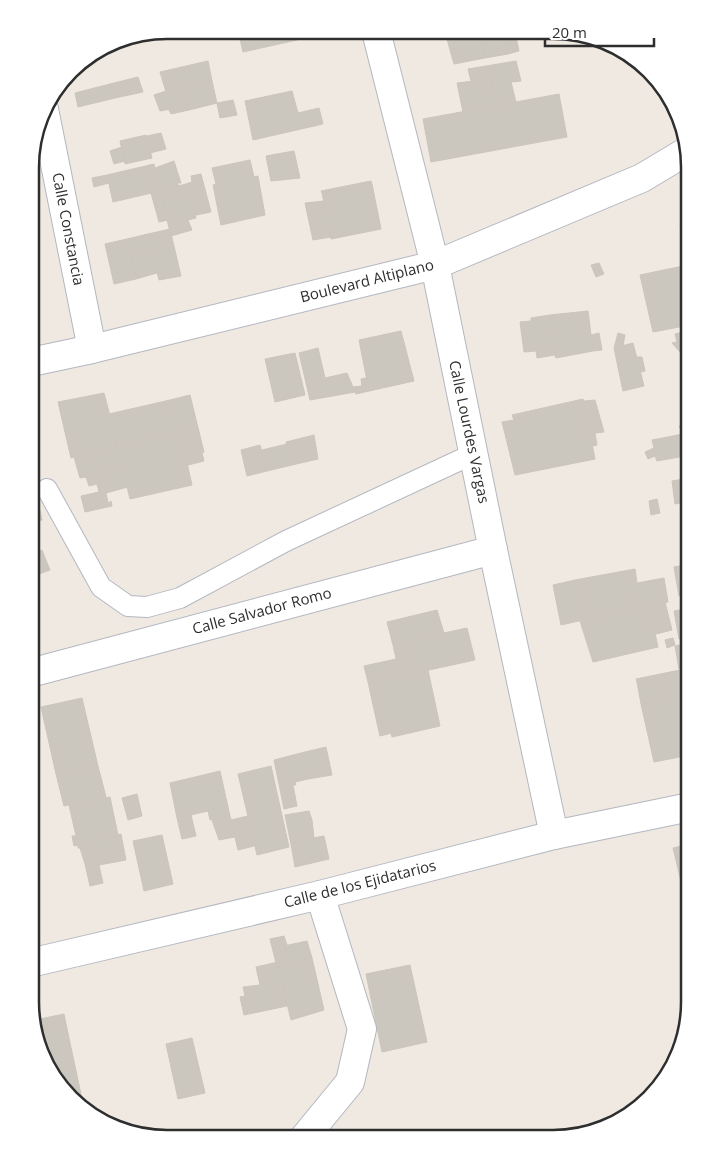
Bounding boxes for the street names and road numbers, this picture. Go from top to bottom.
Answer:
street label: Calle Constancia [48,171,90,287]
street label: Boulevard Altiplano [298,254,436,306]
street label: Calle Lourdes Vargas [445,359,495,505]
street label: Calle Salvador Romo [190,582,334,638]
street label: Calle de los Ejidatarios [282,854,438,912]

